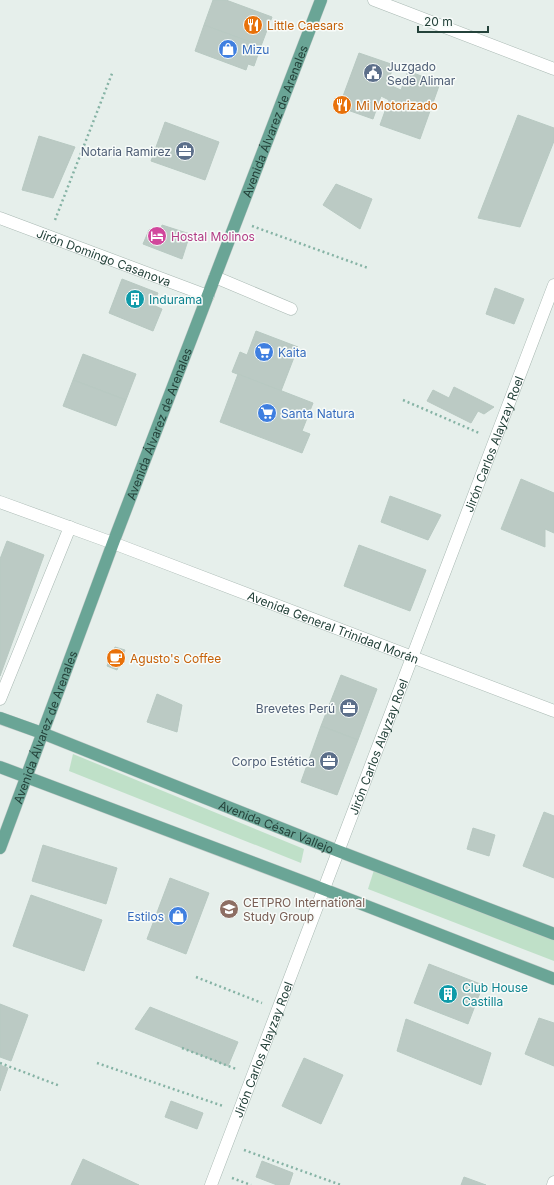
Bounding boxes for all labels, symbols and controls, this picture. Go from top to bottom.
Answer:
scale bar [418,8,488,34]
restaurant icon: Little Caesars [242,14,264,36]
text: 20 m [424,14,453,29]
place label: Little Caesars [267,18,344,33]
shop icon: Mizu [217,38,239,60]
place label: Mizu [242,42,269,57]
street label: Avenida Álvarez de Arenales [239,43,311,199]
place label: Juzgado Sede Alimar [387,59,456,88]
public building icon: Juzgado Sede Alimar [362,62,384,84]
restaurant icon: Mi Motorizado [331,94,353,116]
place label: Mi Motorizado [356,98,438,113]
office icon: Notaria Ramirez [174,140,196,162]
place label: Notaria Ramirez [81,144,171,159]
street label: Jirón Domingo Casanova [35,225,173,289]
hotel icon: Hostal Molinos [146,225,168,247]
place label: Hostal Molinos [171,229,255,244]
building icon: Indurama [124,288,146,310]
place label: Indurama [149,292,202,307]
supermarket icon: Kaita [253,341,275,363]
street label: Avenida Álvarez de Arenales [123,345,195,502]
place label: Kaita [278,345,306,360]
street label: Jirón Carlos Alayzay Roel [461,374,526,514]
supermarket icon: Santa Natura [256,402,278,424]
place label: Santa Natura [281,406,355,421]
street label: Avenida General Trinidad Morán [246,588,421,666]
cafe icon: Agusto's Coffee [105,647,127,669]
street label: Avenida Álvarez de Arenales [10,649,80,805]
place label: Agusto's Coffee [130,651,221,666]
street label: Jirón Carlos Alayzay Roel [345,677,411,817]
office icon: Brevetes Perú [338,697,360,719]
place label: Brevetes Perú [256,701,335,716]
office icon: Corpo Estética [318,750,340,772]
place label: Corpo Estética [232,754,315,769]
street label: Avenida César Vallejo [217,797,336,856]
place label: CETPRO International Study Group [243,895,365,924]
school or university icon: CETPRO International Study Group [218,898,240,920]
shop icon: Estilos [167,905,189,927]
place label: Estilos [127,909,164,924]
street label: Jirón Carlos Alayzay Roel [230,979,295,1120]
place label: Club House Castilla [462,980,528,1009]
building icon: Club House Castilla [437,983,459,1005]

